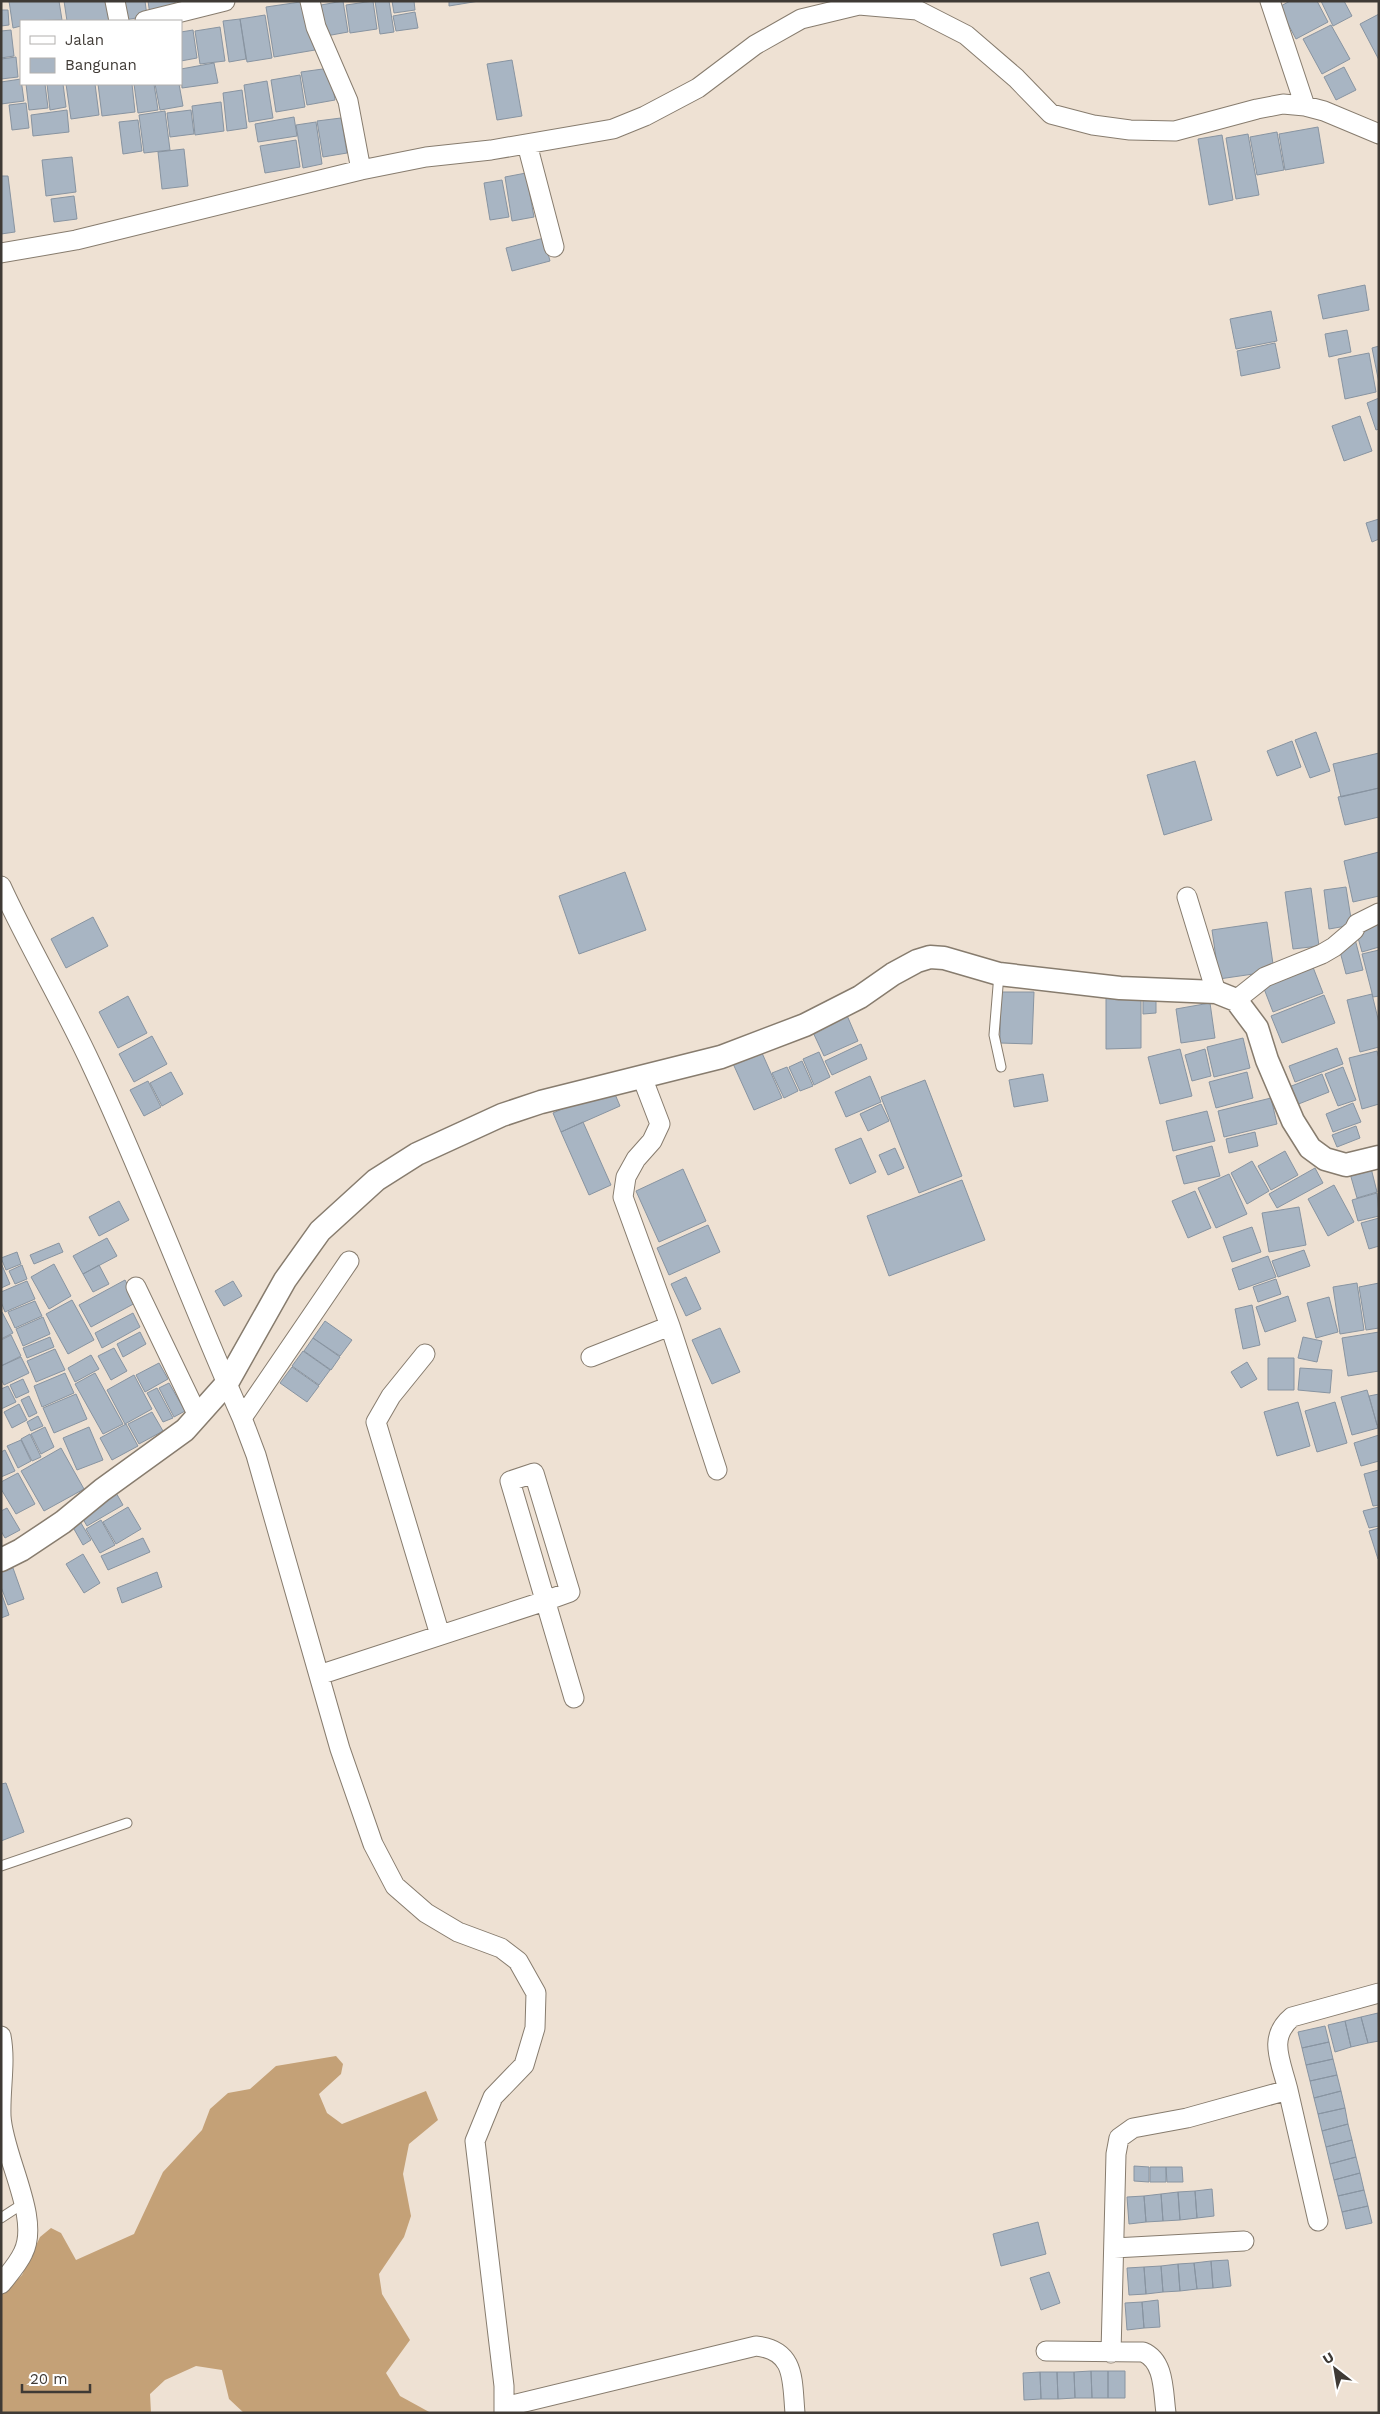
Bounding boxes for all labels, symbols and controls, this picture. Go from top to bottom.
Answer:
legend [20,20,182,85]
text: Jalan [65,31,104,49]
text: Bangunan [65,56,137,74]
north arrow [1310,2344,1360,2394]
text: U [1320,2348,1337,2367]
scale bar [22,2362,90,2394]
text: 20 m [30,2370,68,2388]

